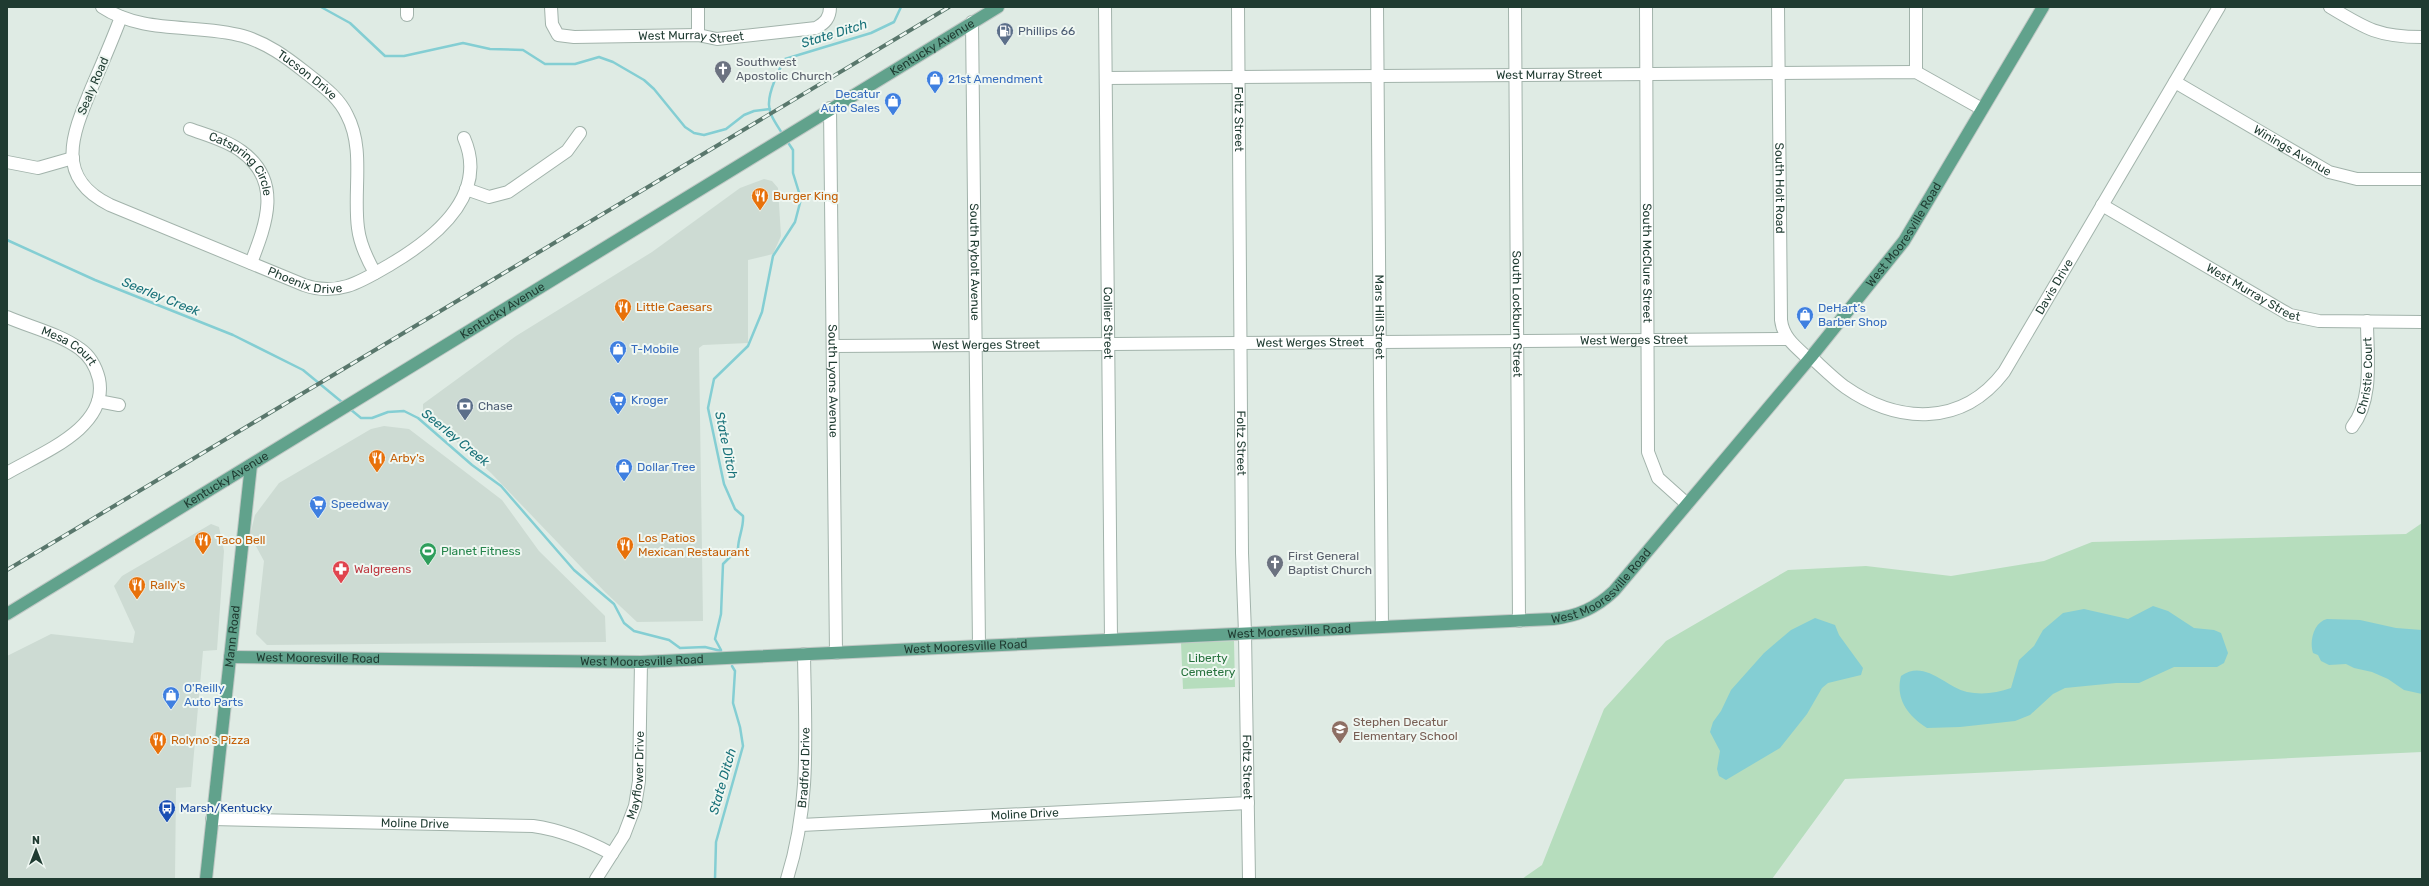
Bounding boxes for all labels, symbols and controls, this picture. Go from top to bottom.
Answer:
water label: State Ditch [799,16,869,51]
street label: Kentucky Avenue [887,16,977,78]
fuel station icon: Phillips 66 [995,21,1015,46]
place label: Phillips 66 [1018,24,1075,38]
street label: West Murray Street [638,28,745,46]
street label: Tucson Drive [275,47,340,103]
street label: Sealy Road [75,55,111,117]
place label: Southwest Apostolic Church [736,55,832,83]
church icon: Southwest Apostolic Church [713,59,733,84]
street label: West Murray Street [1496,67,1602,82]
shop icon: 21st Amendment [925,69,945,94]
place label: 21st Amendment [948,72,1043,86]
street label: Foltz Street [1232,86,1246,152]
place label: Decatur Auto Sales [820,87,880,115]
shop icon: Decatur Auto Sales [883,91,903,116]
street label: Winings Avenue [2251,122,2334,179]
street label: Catspring Circle [207,129,274,197]
street label: South Holt Road [1772,142,1787,234]
street label: West Mooresville Road [1863,180,1944,290]
restaurant icon: Burger King [750,186,770,211]
place label: Burger King [773,189,838,203]
street label: South Rybolt Avenue [967,203,982,321]
street label: South McClure Street [1640,203,1654,323]
street label: South Lockburn Street [1510,251,1524,378]
street label: Davis Drive [2032,256,2076,317]
street label: West Murray Street [2204,261,2302,324]
street label: Phoenix Drive [266,264,344,296]
water label: Seerley Creek [120,274,202,319]
street label: Mars Hill Street [1372,275,1387,360]
street label: Kentucky Avenue [458,279,548,342]
street label: Collier Street [1101,287,1115,360]
restaurant icon: Little Caesars [613,297,633,322]
place label: Little Caesars [636,300,712,314]
place label: DeHart’s Barber Shop [1818,301,1887,329]
shop icon: DeHart’s Barber Shop [1795,305,1815,330]
street label: Mesa Court [39,324,100,368]
street label: South Lyons Avenue [825,324,841,438]
street label: West Werges Street [1580,333,1688,348]
street label: West Werges Street [1256,335,1364,350]
street label: West Werges Street [932,337,1040,352]
street label: Christie Court [2353,337,2375,417]
shop icon: T-Mobile [608,339,628,364]
place label: T-Mobile [631,342,679,356]
supermarket icon: Kroger [608,390,628,415]
place label: Kroger [631,393,668,407]
bank icon: Chase [455,396,475,421]
place label: Chase [478,399,513,413]
water label: Seerley Creek [419,406,493,469]
water label: State Ditch [712,410,741,480]
street label: Foltz Street [1234,410,1248,476]
street label: Kentucky Avenue [181,448,271,511]
restaurant icon: Arby's [367,448,387,473]
place label: Arby's [390,451,425,465]
shop icon: Dollar Tree [614,457,634,482]
place label: Dollar Tree [637,460,696,474]
supermarket icon: Speedway [308,494,328,519]
place label: Speedway [331,497,389,511]
restaurant icon: Taco Bell [193,530,213,555]
place label: Los Patios Mexican Restaurant [638,531,749,559]
place label: Taco Bell [216,533,266,547]
restaurant icon: Los Patios Mexican Restaurant [615,535,635,560]
sports icon: Planet Fitness [418,541,438,566]
place label: Planet Fitness [441,544,521,558]
street label: West Mooresville Road [1550,546,1654,626]
place label: First General Baptist Church [1288,549,1372,577]
church icon: First General Baptist Church [1265,553,1285,578]
pharmacy icon: Walgreens [331,559,351,584]
place label: Walgreens [354,562,411,576]
restaurant icon: Rally's [127,575,147,600]
place label: Rally's [150,578,185,592]
street label: Mann Road [222,605,243,668]
street label: West Mooresville Road [1227,622,1351,641]
street label: West Mooresville Road [903,637,1028,657]
street label: West Mooresville Road [256,650,380,666]
park label: Liberty Cemetery [1181,651,1236,679]
street label: West Mooresville Road [580,652,704,669]
place label: O'Reilly Auto Parts [184,681,243,709]
shop icon: O'Reilly Auto Parts [161,685,181,710]
place label: Stephen Decatur Elementary School [1353,715,1458,743]
school or university icon: Stephen Decatur Elementary School [1330,719,1350,744]
street label: Bradford Drive [795,727,812,809]
restaurant icon: Rolyno's Pizza [148,730,168,755]
street label: Mayflower Drive [624,731,647,821]
place label: Rolyno's Pizza [171,733,250,747]
street label: Foltz Street [1240,734,1255,800]
water label: State Ditch [706,746,739,816]
bus stop icon: Marsh/Kentucky [157,798,177,823]
place label: Marsh/Kentucky [180,801,273,815]
street label: Moline Drive [990,805,1059,823]
street label: Moline Drive [381,816,449,831]
north arrow [16,830,56,870]
text: N [32,834,40,847]

